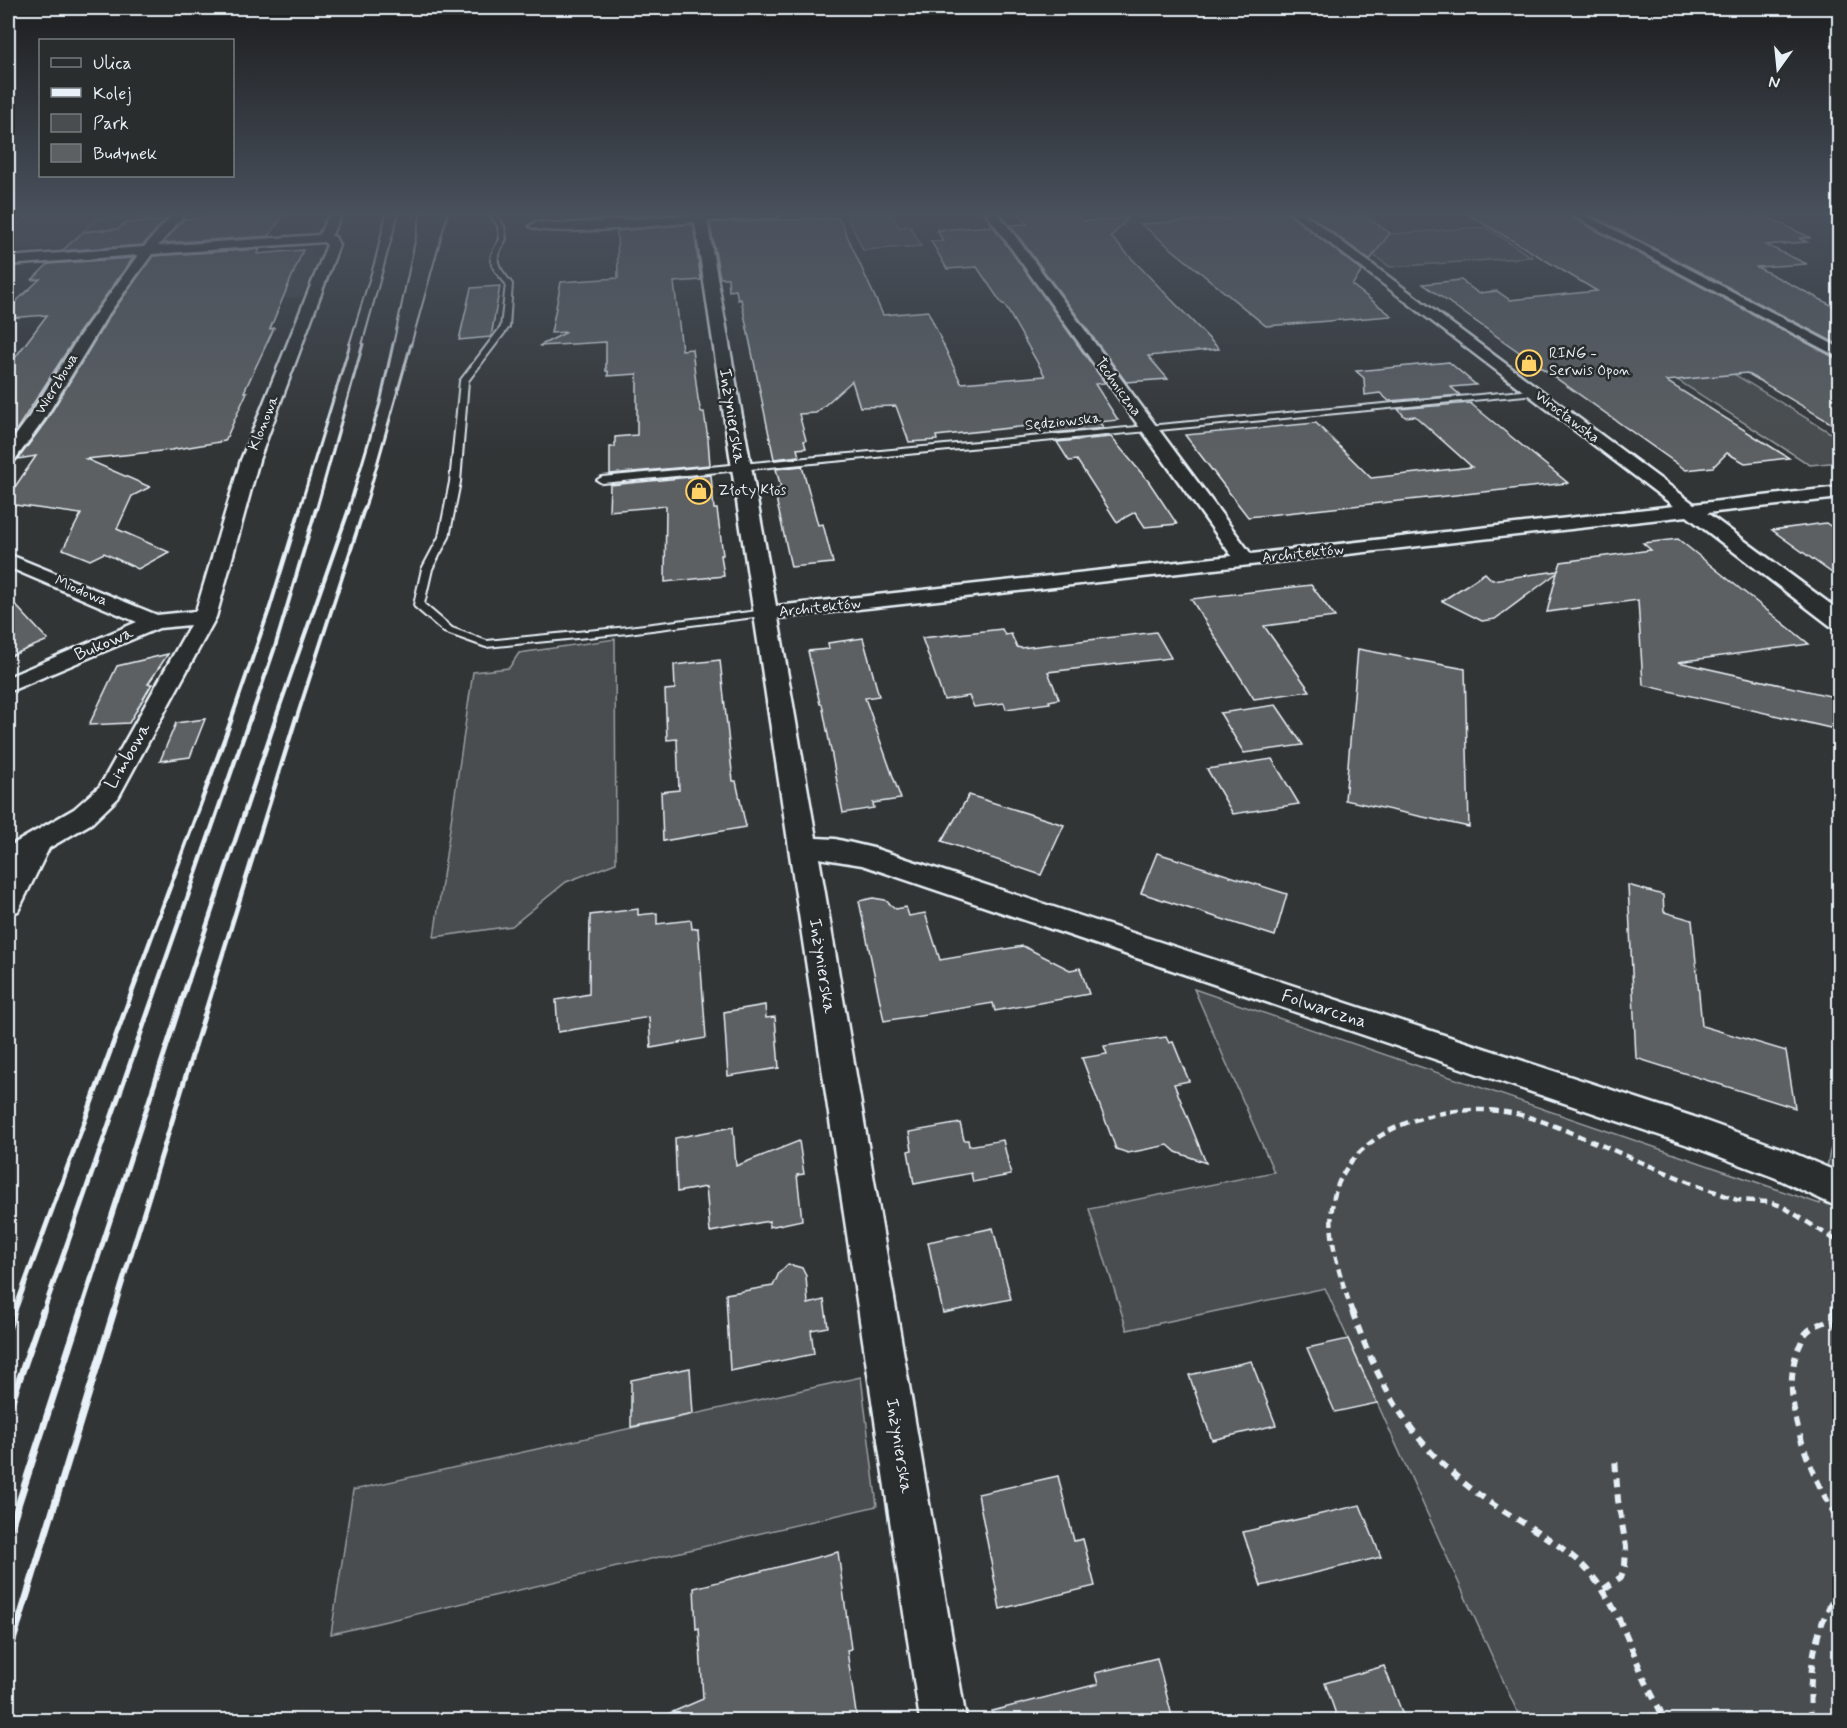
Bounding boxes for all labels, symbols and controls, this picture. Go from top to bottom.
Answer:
legend [39,39,234,177]
north arrow [1748,39,1808,99]
text: Ulica [93,52,132,76]
text: N [1767,71,1782,94]
text: Kolej [93,82,131,106]
text: Park [93,112,129,136]
text: Budynek [93,142,157,166]
place label: RING - Serwis Opon [1549,344,1631,381]
shop icon: RING - Serwis Opon [1514,348,1544,378]
street label: Wierzbowa [31,349,83,418]
street label: Techniczna [1090,353,1146,421]
street label: Inżynierska [713,367,751,465]
street label: Wrocławska [1530,386,1604,448]
street label: Klonowa [244,392,284,453]
street label: Sędziowska [1024,408,1103,436]
shop icon: Złoty Kłos [684,476,714,506]
place label: Złoty Kłos [718,481,787,501]
street label: Architektów [1261,540,1345,568]
street label: Miodowa [52,571,111,611]
street label: Architektów [778,594,862,622]
street label: Bukowa [71,621,137,667]
street label: Limbowa [99,718,157,793]
street label: Inżynierska [803,917,841,1015]
street label: Folwarczna [1278,984,1370,1034]
street label: Inżynierska [880,1397,918,1495]

